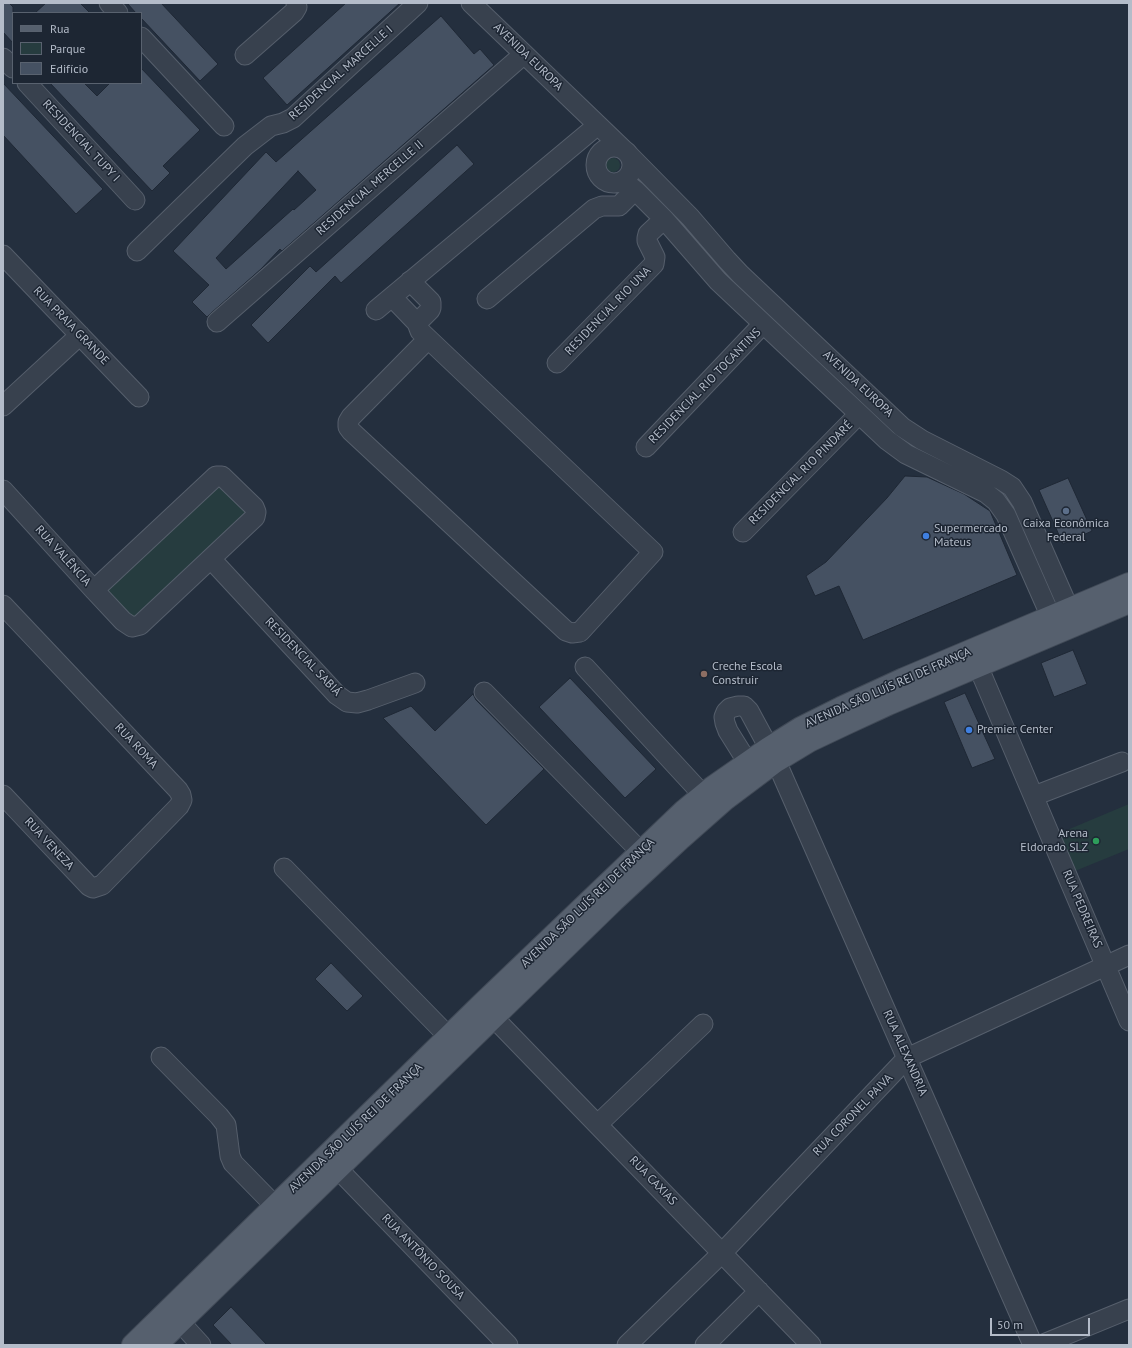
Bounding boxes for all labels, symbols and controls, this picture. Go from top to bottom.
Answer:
legend [12,12,142,84]
street label: AVENIDA EUROPA [490,20,566,94]
text: Rua [50,21,69,36]
street label: RESIDENCIAL MARCELLE I [286,23,396,123]
text: Parque [50,41,85,56]
text: Edifício [50,61,88,76]
street label: RESIDENCIAL TUPY I [39,97,123,185]
street label: RESIDENCIAL MERCELLE II [313,137,427,239]
street label: RESIDENCIAL RIO UNA [562,264,654,358]
street label: RUA PRAIA GRANDE [30,284,112,368]
street label: RESIDENCIAL RIO TOCANTINS [646,325,764,447]
street label: AVENIDA EUROPA [820,348,896,420]
street label: RESIDENCIAL RIO PINDARÉ [746,418,856,528]
marker: Caixa Econômica Federal [1061,506,1071,516]
place label: Caixa Econômica Federal [1023,517,1109,545]
place label: Supermercado Mateus [934,522,1008,550]
street label: RUA VALÊNCIA [32,523,94,589]
marker: Supermercado Mateus [921,531,931,541]
street label: RESIDENCIAL SABIÁ [262,615,344,699]
street label: AVENIDA SÃO LUÍS REI DE FRANÇA [803,645,973,731]
place label: Creche Escola Construir [712,660,782,688]
marker: Creche Escola Construir [699,669,709,679]
street label: RUA ROMA [111,720,161,772]
place label: Premier Center [977,723,1053,737]
marker: Premier Center [964,725,974,735]
street label: RUA VENEZA [21,815,77,873]
place label: Arena Eldorado SLZ [1020,827,1088,855]
street label: AVENIDA SÃO LUÍS REI DE FRANÇA [518,835,658,971]
marker: Arena Eldorado SLZ [1091,836,1101,846]
street label: RUA PEDREIRAS [1059,868,1105,950]
street label: RUA ALEXANDRIA [880,1008,930,1098]
street label: AVENIDA SÃO LUÍS REI DE FRANÇA [286,1060,426,1196]
street label: RUA CORONEL PAIVA [810,1071,896,1159]
street label: RUA CAXIAS [626,1153,680,1209]
street label: RUA ANTÔNIO SOUSA [378,1211,468,1303]
scale bar [992,1310,1092,1336]
text: 50 m [997,1317,1023,1332]

